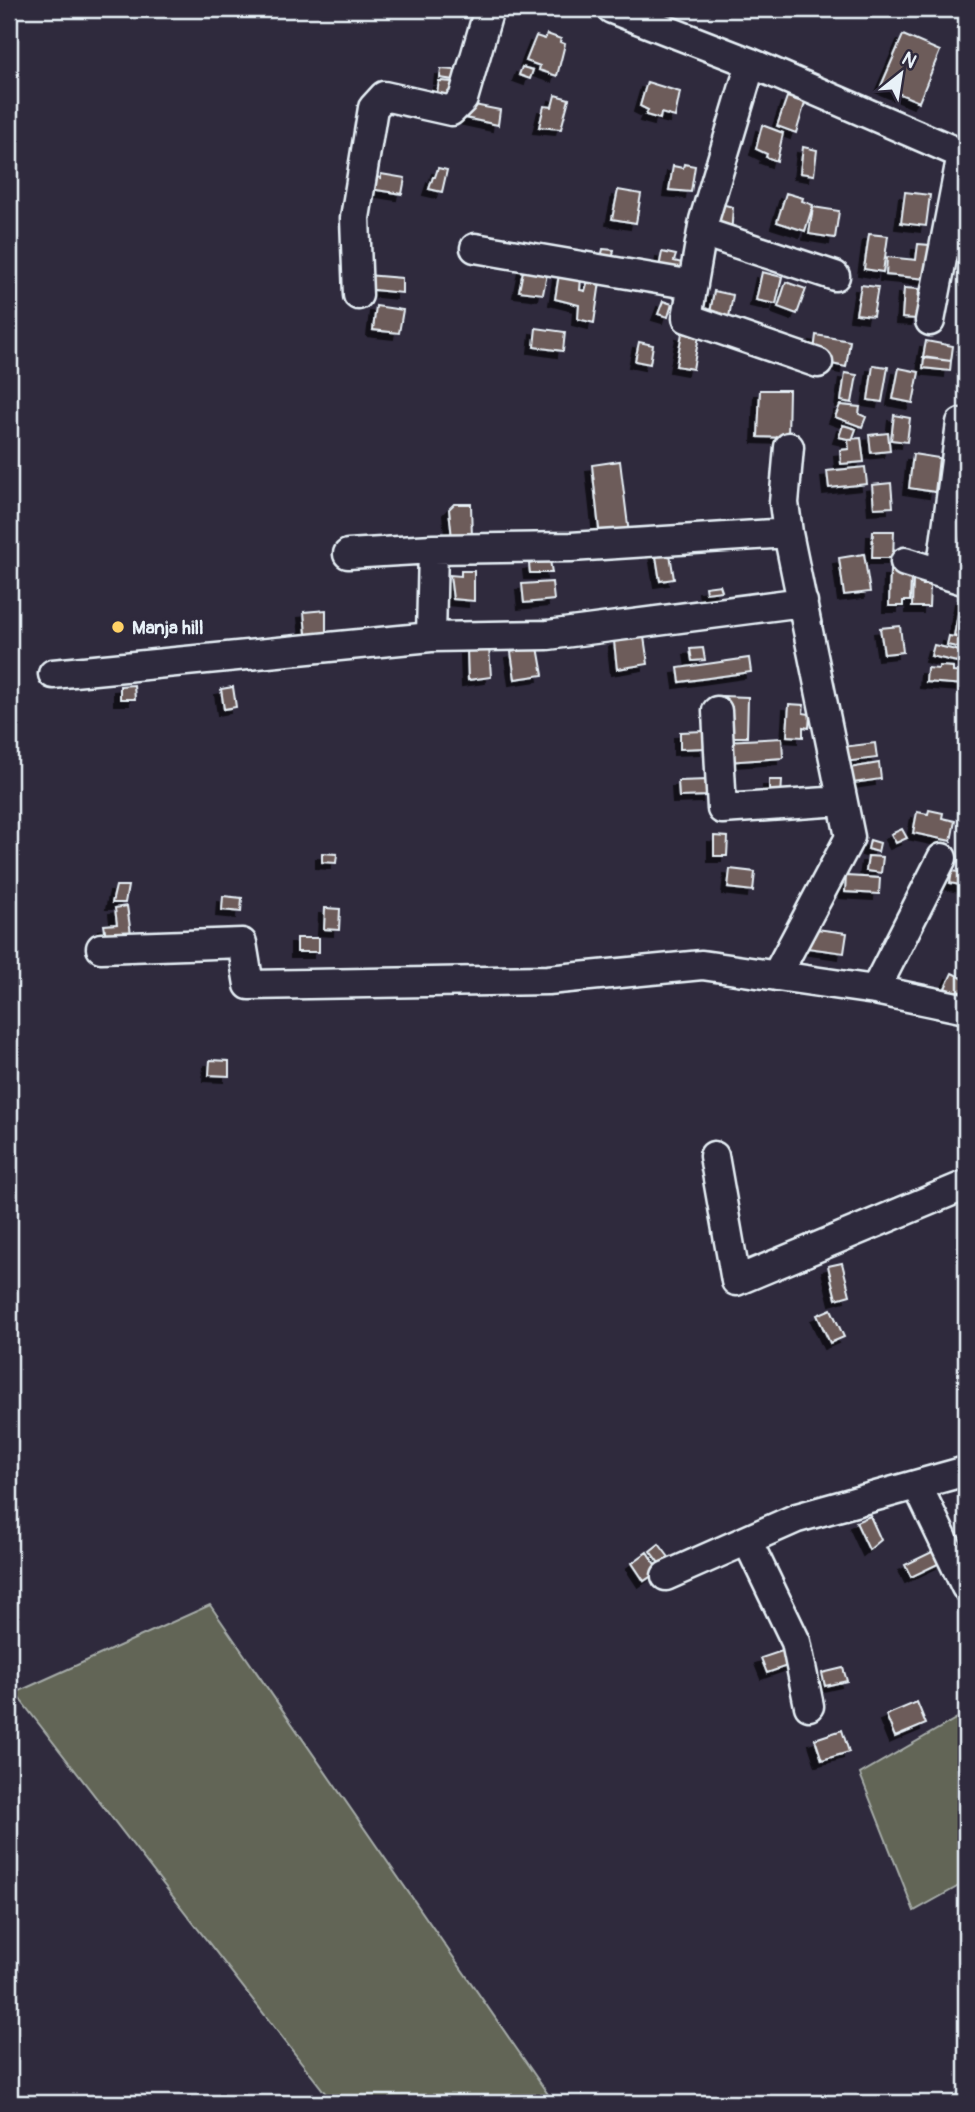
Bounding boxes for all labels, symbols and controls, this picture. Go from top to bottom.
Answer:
north arrow [866,38,936,108]
text: N [897,47,921,74]
place label: Manja hill [132,616,204,640]
marker: Manja hill [110,619,126,635]

